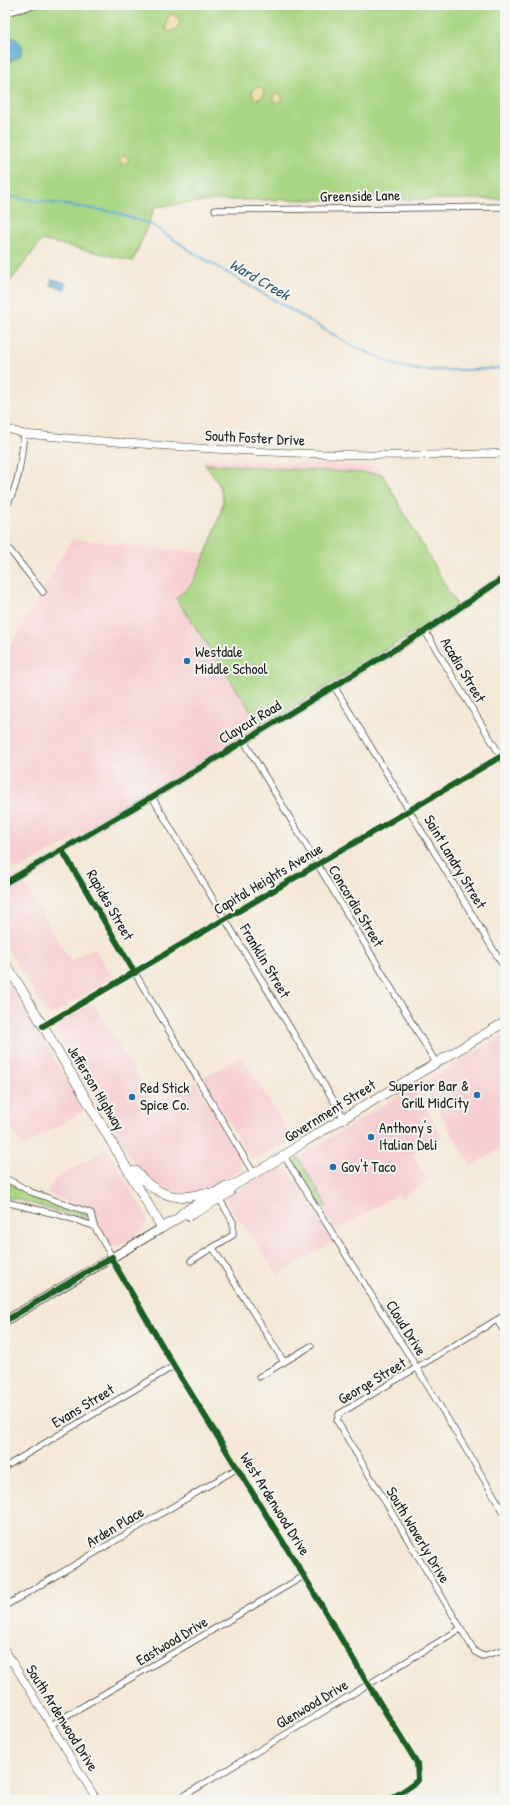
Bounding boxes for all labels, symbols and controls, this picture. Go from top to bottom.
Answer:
street label: Greenside Lane [320,184,400,207]
water label: Ward Creek [226,253,295,306]
street label: South Foster Drive [205,424,305,451]
street label: Acadia Street [436,633,492,707]
place label: Westdale Middle School [195,641,267,679]
marker: Westdale Middle School [182,656,192,666]
street label: Claycut Road [215,695,285,748]
street label: Saint Landry Street [419,811,492,913]
street label: Capital Heights Avenue [209,838,326,920]
street label: Concordia Street [324,861,390,951]
street label: Rapides Street [82,866,140,945]
street label: Franklin Street [235,919,296,1002]
street label: Jefferson Highway [63,1041,130,1134]
street label: Government Street [280,1074,380,1147]
place label: Superior Bar & Grill MidCity [389,1075,469,1113]
place label: Red Stick Spice Co. [140,1077,190,1115]
marker: Superior Bar & Grill MidCity [472,1090,482,1100]
marker: Red Stick Spice Co. [127,1092,137,1102]
place label: Anthony's Italian Deli [379,1117,437,1155]
marker: Anthony's Italian Deli [366,1132,376,1142]
place label: Gov't Taco [341,1156,396,1177]
marker: Gov't Taco [328,1162,338,1172]
street label: Cloud Drive [381,1296,432,1360]
street label: George Street [334,1352,410,1409]
street label: Evans Street [48,1378,119,1432]
street label: West Ardenwood Drive [235,1448,316,1559]
street label: South Waverly Drive [381,1483,455,1587]
street label: Arden Place [82,1501,148,1552]
street label: Eastwood Drive [132,1611,211,1670]
street label: South Ardenwood Drive [21,1660,104,1775]
street label: Glenwood Drive [272,1674,352,1733]

